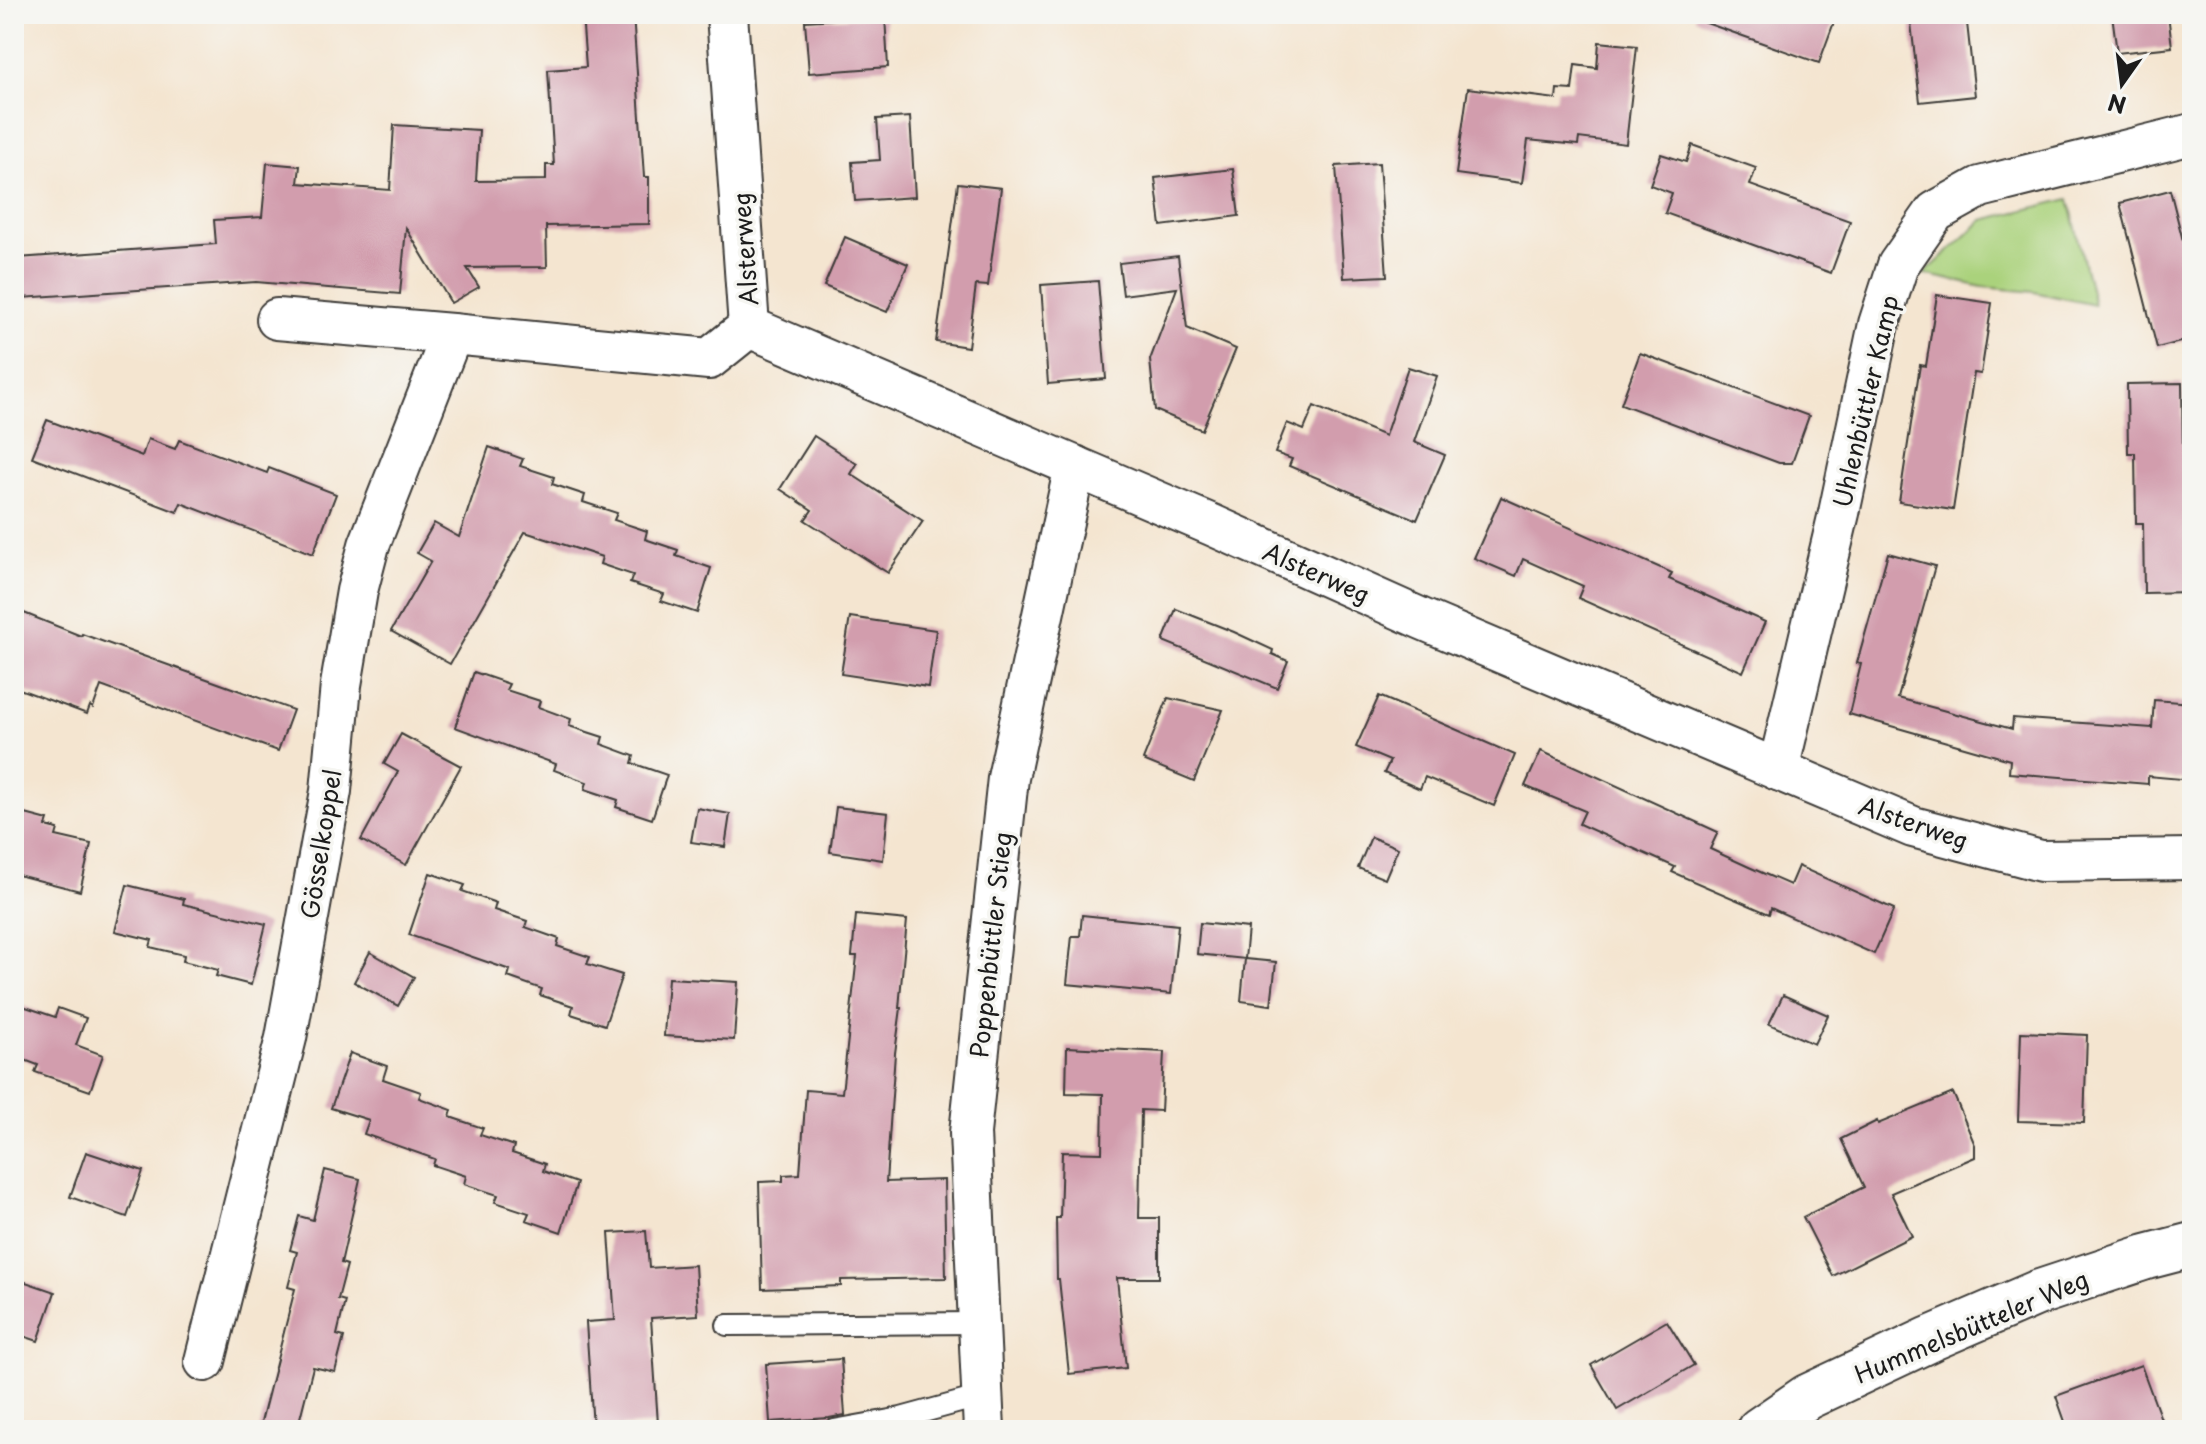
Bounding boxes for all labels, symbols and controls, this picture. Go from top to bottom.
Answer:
north arrow [2082,44,2162,124]
text: N [2104,87,2129,123]
street label: Alsterweg [722,191,766,307]
street label: Uhlenbüttler Kamp [1823,291,1907,511]
street label: Alsterweg [1258,532,1376,612]
street label: Gösselkoppel [290,767,350,921]
street label: Alsterweg [1854,786,1974,858]
street label: Poppenbüttler Stieg [960,830,1020,1060]
street label: Hummelsbütteler Weg [1848,1260,2094,1392]

